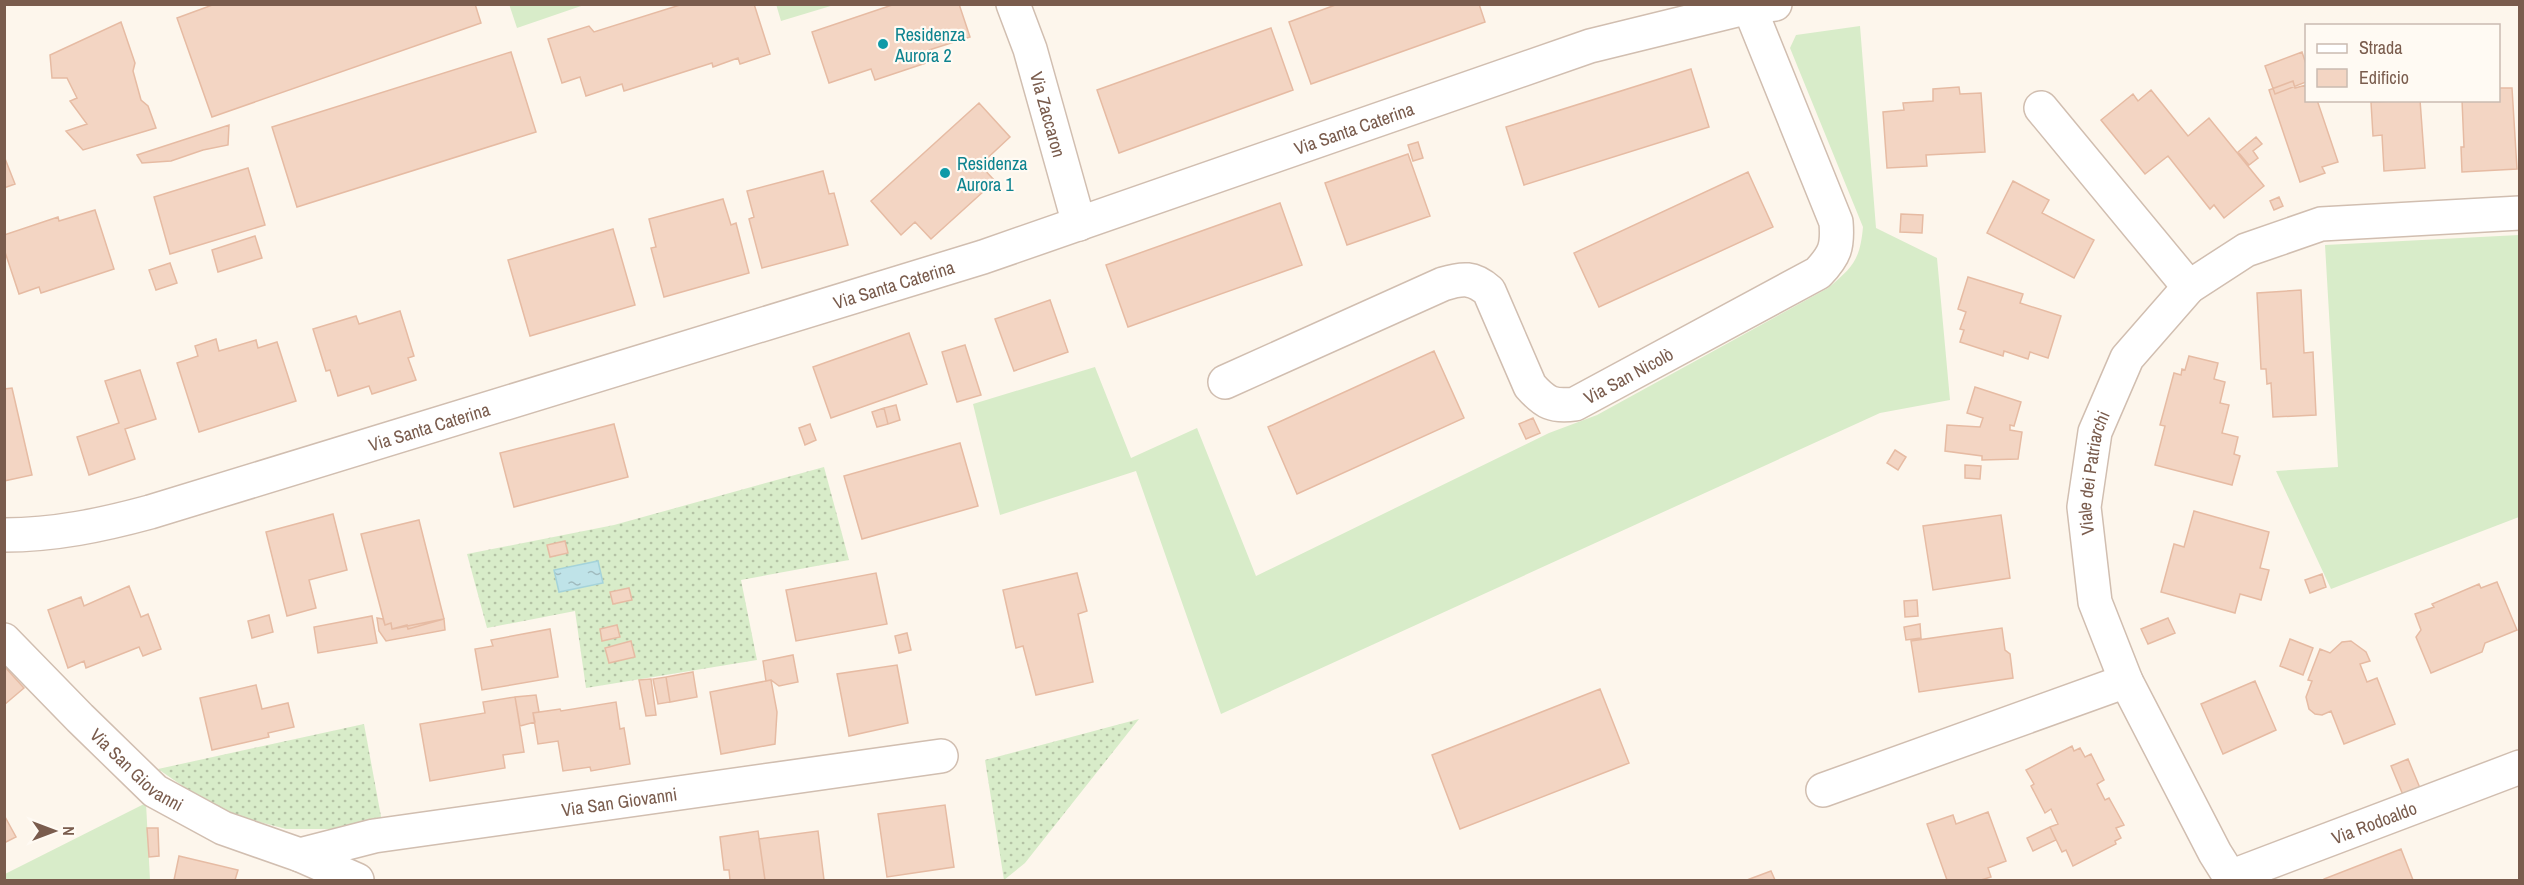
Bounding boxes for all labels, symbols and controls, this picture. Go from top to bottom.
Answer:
place label: Residenza Aurora 2 [894,22,966,68]
legend [2305,24,2500,102]
text: Strada [2359,35,2403,60]
marker: Residenza Aurora 2 [876,37,890,51]
text: Edificio [2359,65,2409,90]
street label: Via Zaccaron [1024,69,1072,160]
street label: Via Santa Caterina [1290,96,1417,160]
place label: Residenza Aurora 1 [956,151,1028,197]
marker: Residenza Aurora 1 [938,166,952,180]
street label: Via Santa Caterina [830,254,957,315]
street label: Via San Nicolò [1579,341,1677,410]
street label: Via Santa Caterina [365,396,493,457]
street label: Viale dei Patriarchi [2071,407,2115,536]
street label: Via San Giovanni [85,722,188,817]
street label: Via San Giovanni [560,781,679,822]
street label: Via Rodoaldo [2328,795,2420,850]
north arrow [24,801,84,861]
text: N [58,826,80,836]

